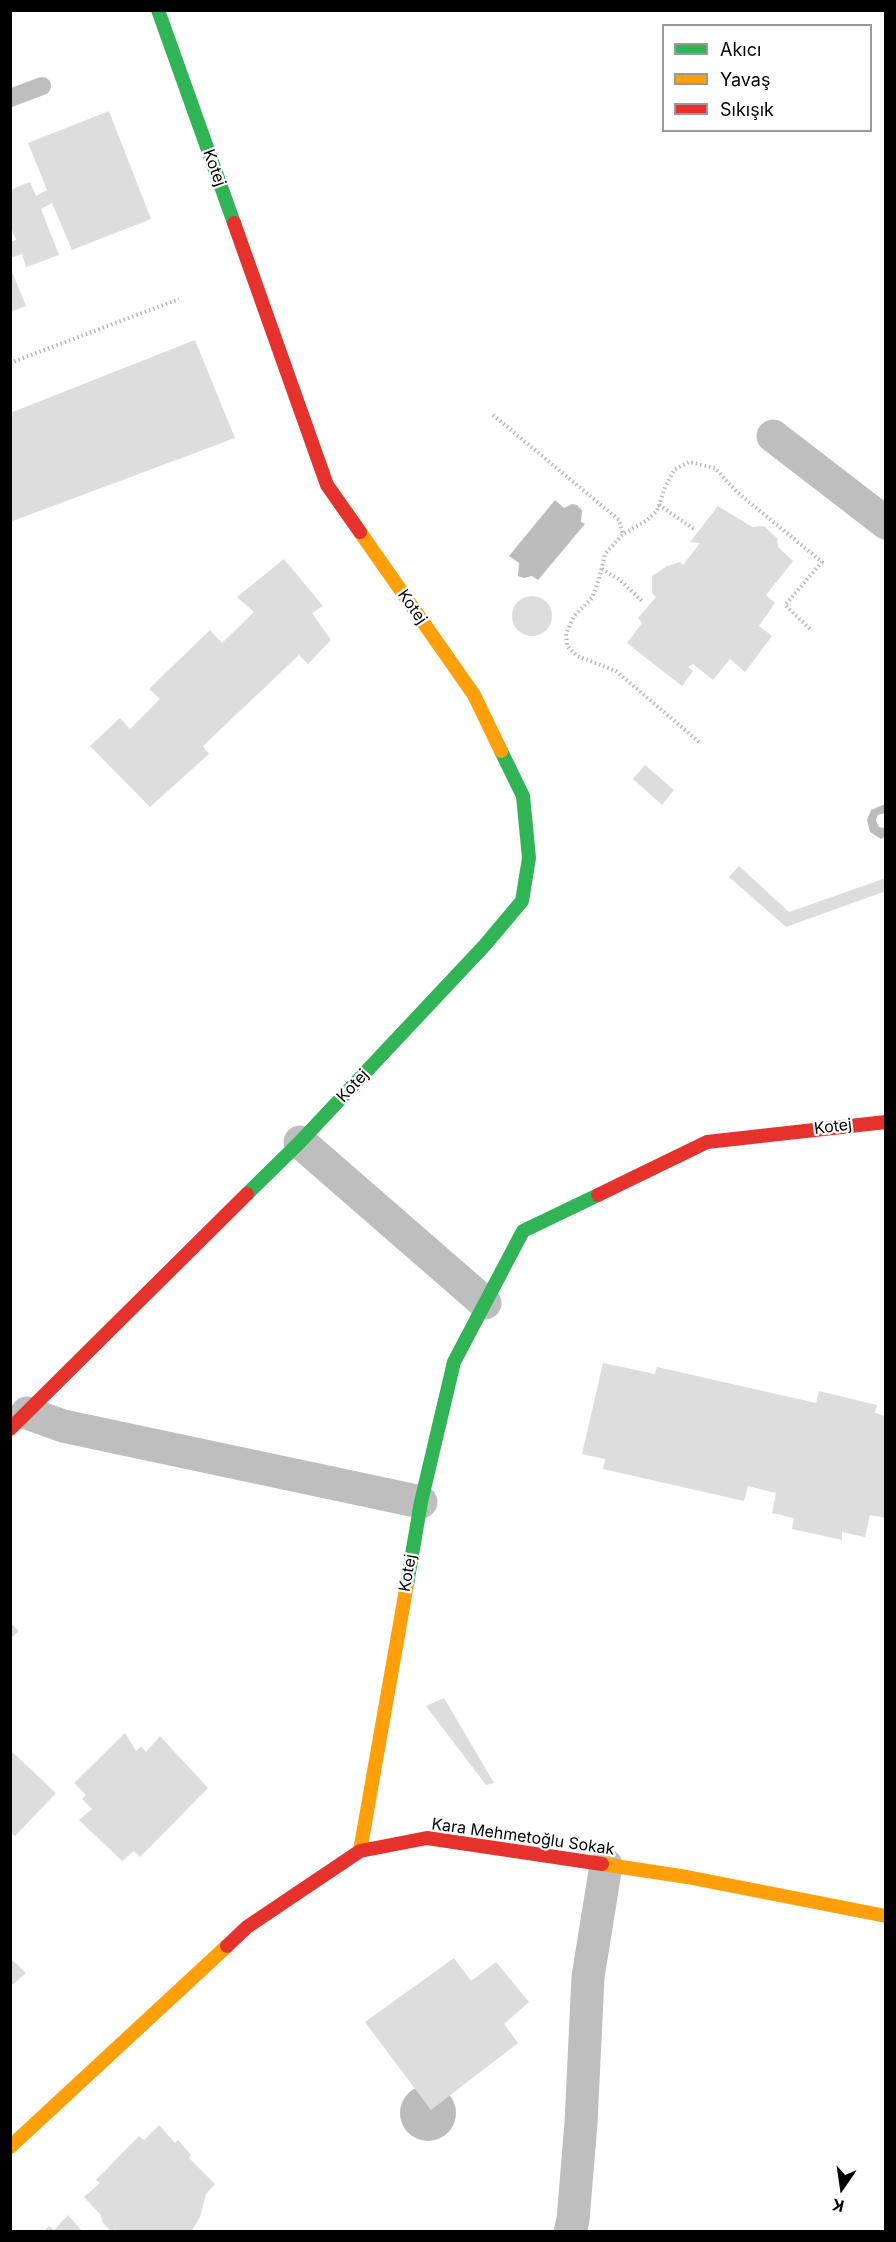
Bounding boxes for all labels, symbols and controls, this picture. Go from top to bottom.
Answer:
legend [662,24,872,132]
text: Akıcı [720,39,761,60]
text: Yavaş [720,69,770,90]
text: Sıkışık [720,99,774,120]
street label: Kotej [198,147,230,189]
street label: Kotej [393,586,431,628]
street label: Kotej [333,1066,373,1106]
street label: Kotej [813,1115,853,1139]
street label: Kotej [395,1553,421,1593]
street label: Kara Mehmetoğlu Sokak [430,1815,616,1859]
north arrow [812,2158,872,2218]
text: K [830,2195,846,2217]

